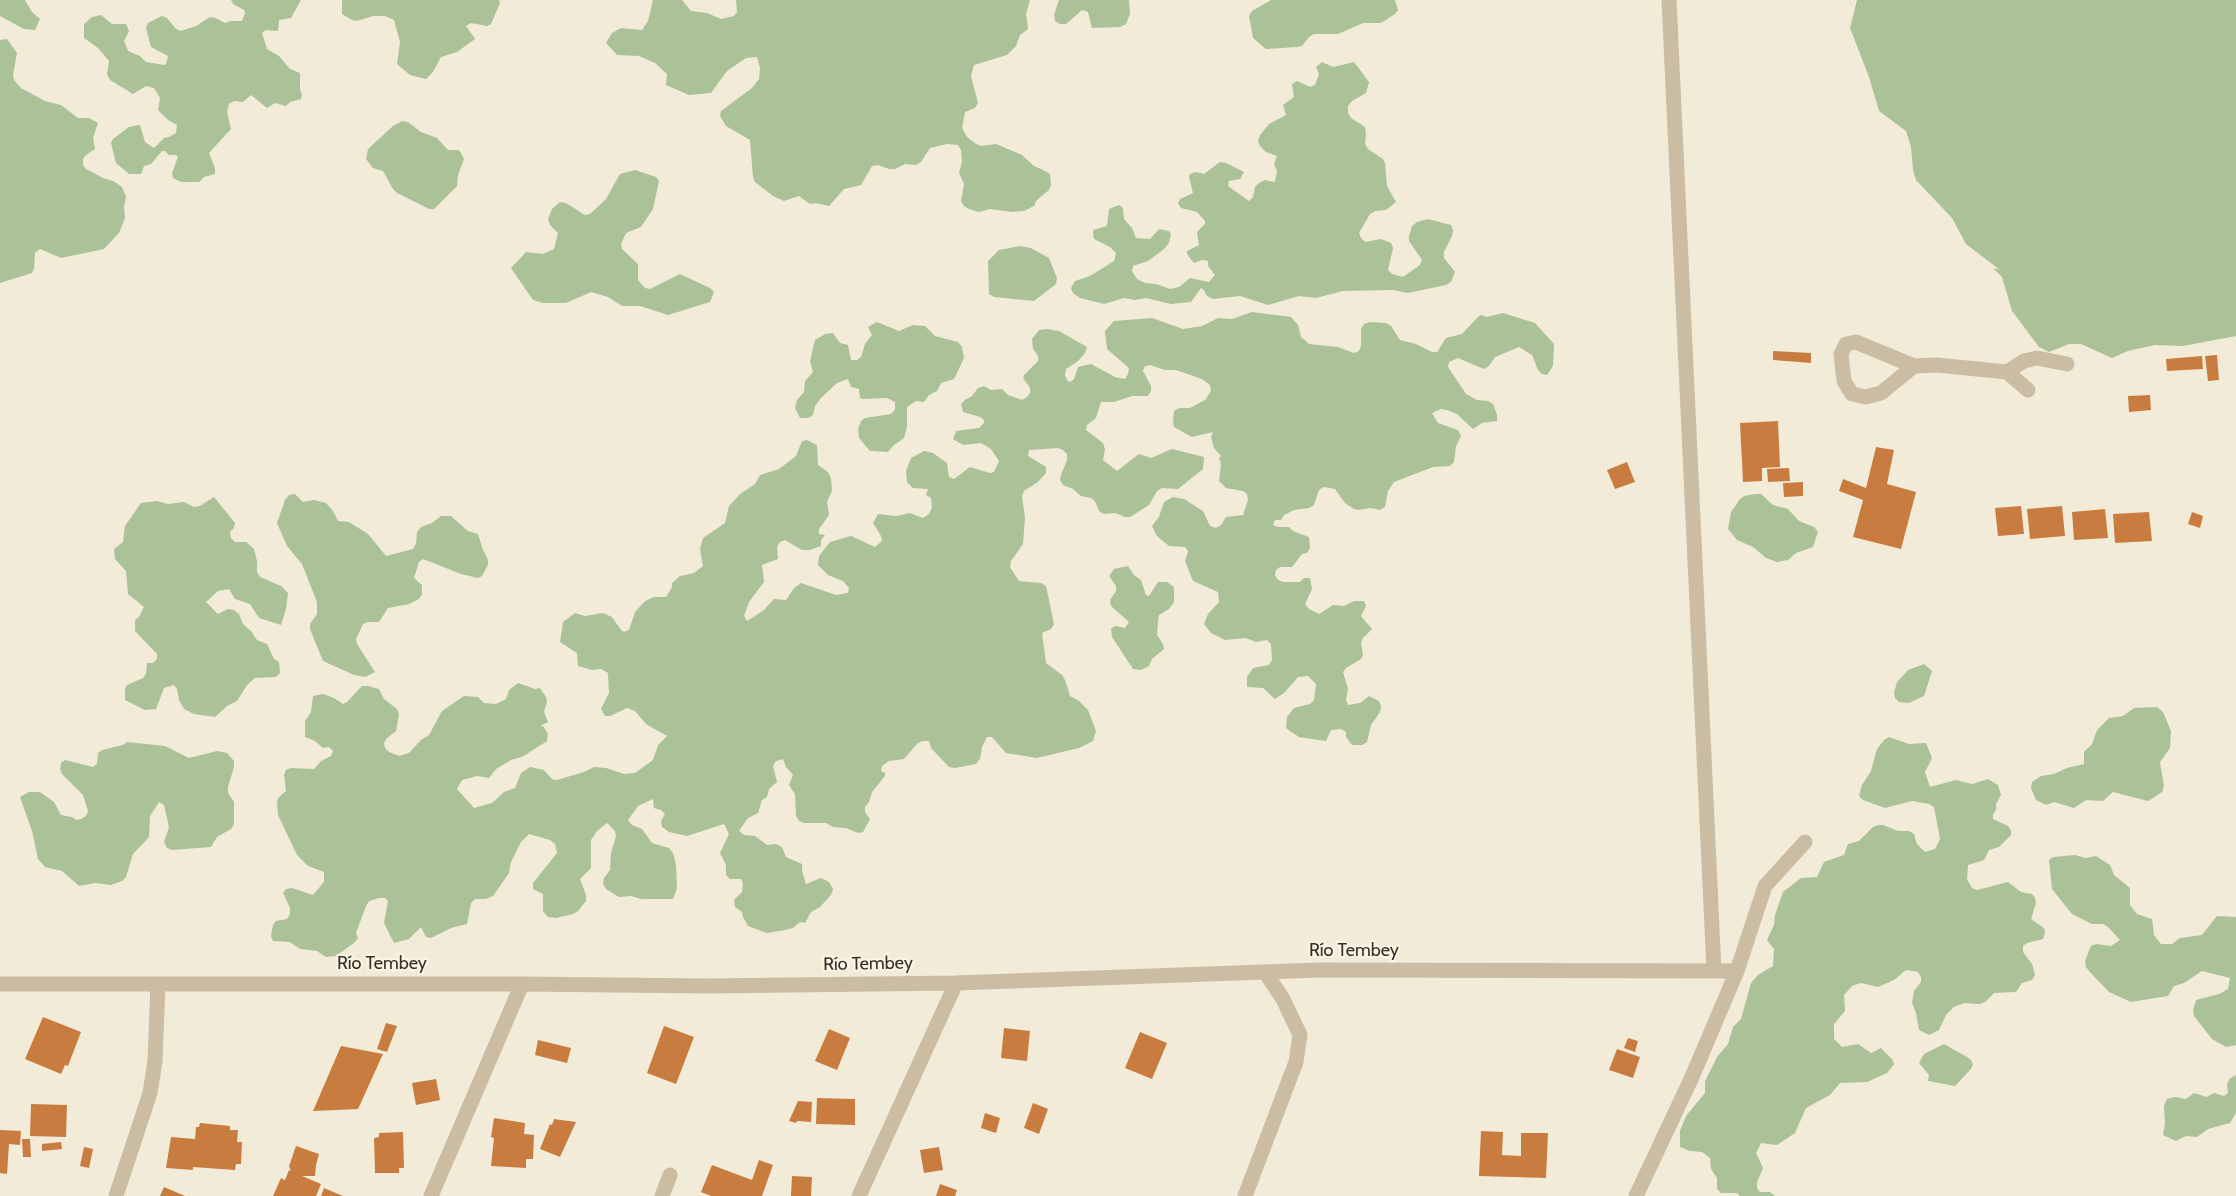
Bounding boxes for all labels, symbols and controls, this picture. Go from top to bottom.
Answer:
street label: Río Tembey [1309,940,1399,962]
street label: Río Tembey [823,952,913,976]
street label: Río Tembey [337,953,427,975]

